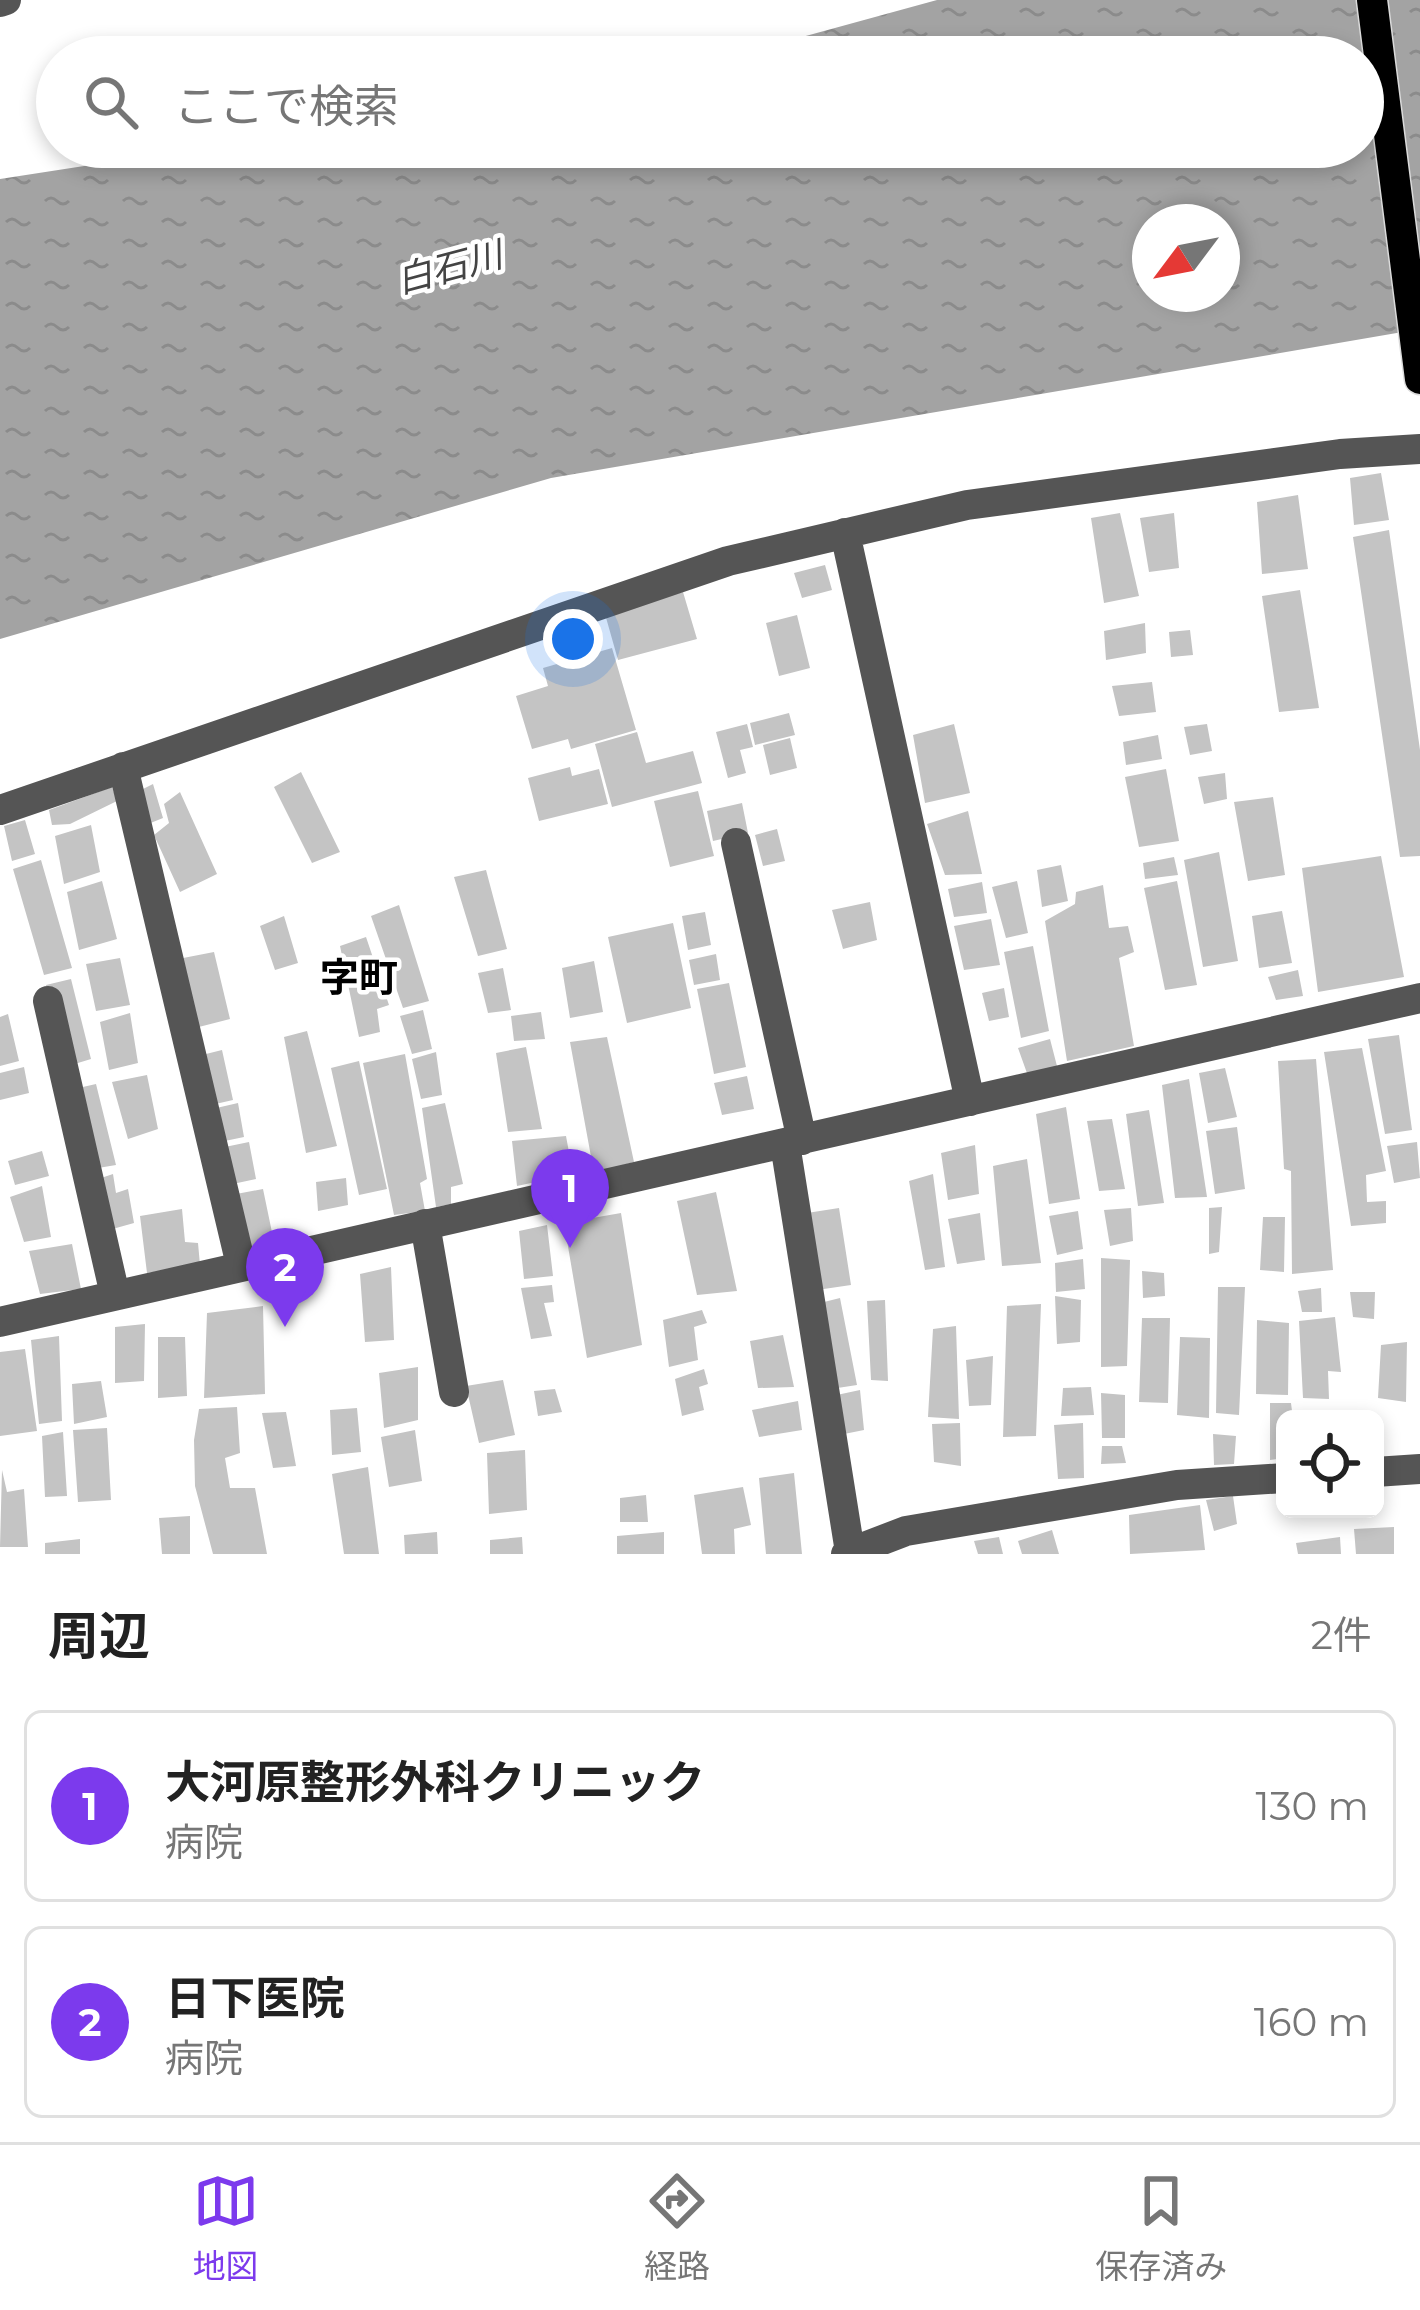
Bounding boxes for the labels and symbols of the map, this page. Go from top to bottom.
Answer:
north arrow [1132,204,1240,312]
water label: 白石川 [391,231,511,302]
your location [543,609,603,669]
district label: 字町 [320,953,398,1001]
pin: 1 [531,1149,609,1248]
pin: 2 [246,1228,324,1327]

